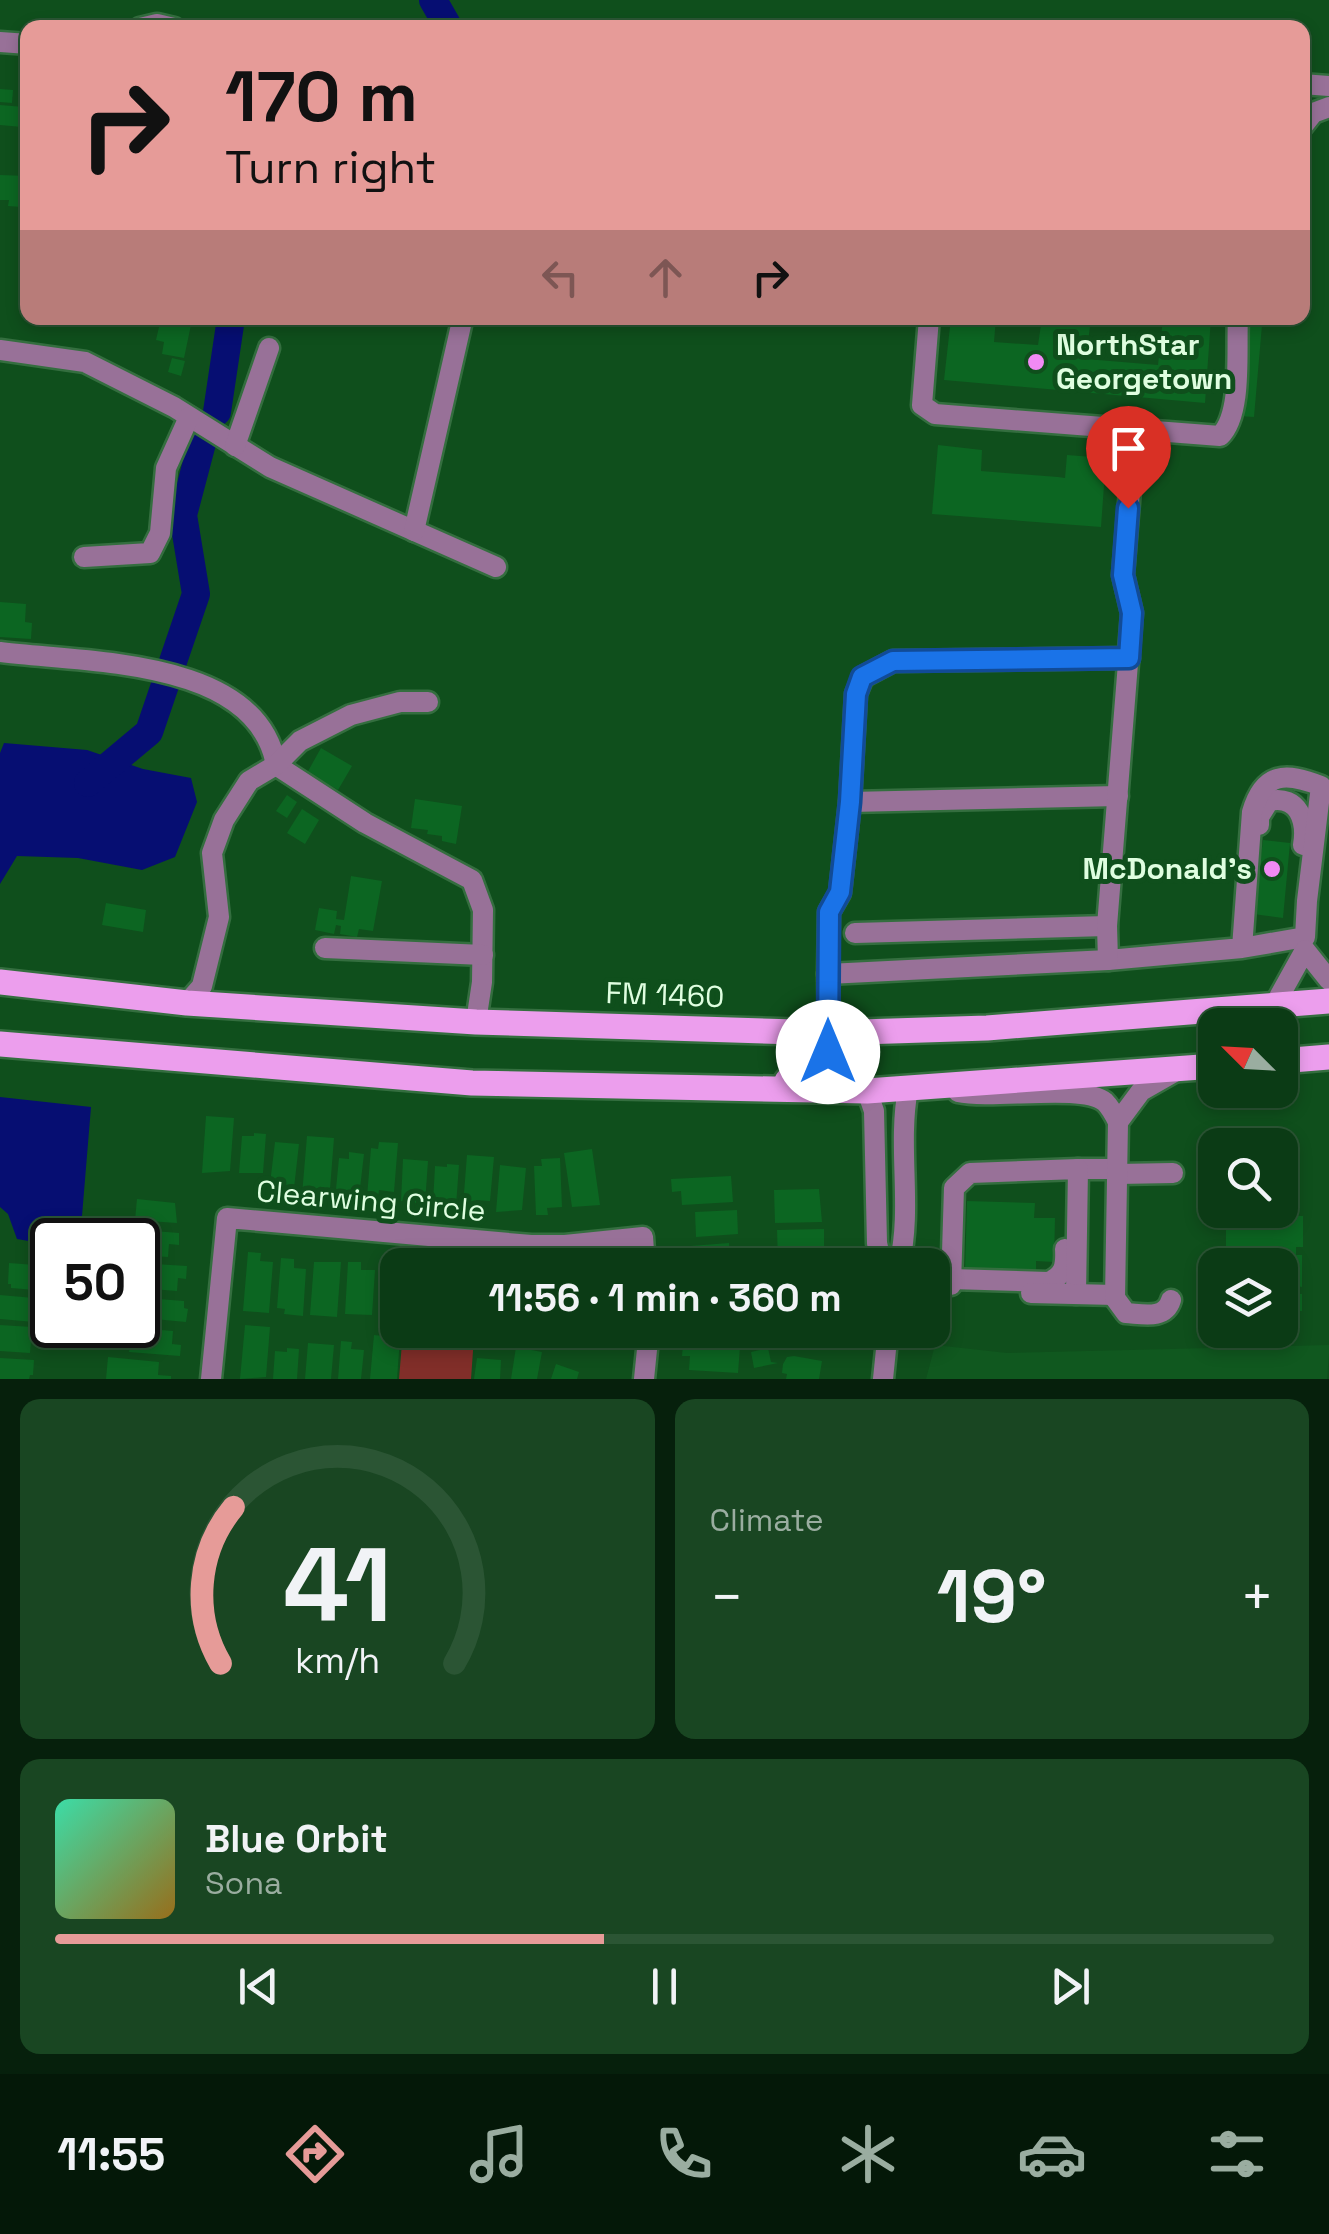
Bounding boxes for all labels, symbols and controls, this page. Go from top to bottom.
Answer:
text: 170 m [225,52,418,141]
icon: right [60,60,190,190]
text: Turn right [225,139,436,196]
icon: left [533,250,588,305]
icon: ahead [638,250,693,305]
icon: right [743,250,798,305]
place label: NorthStar Georgetown [1056,325,1232,398]
marker: NorthStar Georgetown [1025,351,1047,373]
pin [1086,406,1171,509]
icon: arrive [1101,421,1156,476]
place label: McDonald's [1082,849,1252,888]
marker: McDonald's [1261,858,1283,880]
street label: FM 1460 [605,973,725,1016]
position arrow [776,1000,880,1104]
north arrow [1198,1008,1298,1108]
map controls [1198,1008,1298,1348]
button: search [1198,1128,1298,1228]
street label: Clearwing Circle [255,1171,487,1230]
speed limit sign: 50 [30,1218,160,1348]
button: layers [1198,1248,1298,1348]
text: 11:56 · 1 min · 360 m [488,1274,842,1322]
text: Climate [710,1500,824,1540]
text: 41 [283,1519,392,1651]
text: 19° [937,1548,1047,1644]
text: − [710,1562,744,1632]
text: + [1240,1562,1274,1632]
text: km/h [295,1638,380,1683]
text: Blue Orbit [205,1815,388,1863]
text: Sona [205,1863,282,1903]
icon: previous [231,1959,286,2014]
icon: pause [637,1959,692,2014]
icon: next [1043,1959,1098,2014]
icon: directions [280,2119,350,2189]
icon: music [464,2119,534,2189]
icon: phone [649,2119,719,2189]
icon: climate [833,2119,903,2189]
icon: car [1017,2119,1087,2189]
icon: filters [1202,2119,1272,2189]
text: 11:55 [57,2126,165,2183]

